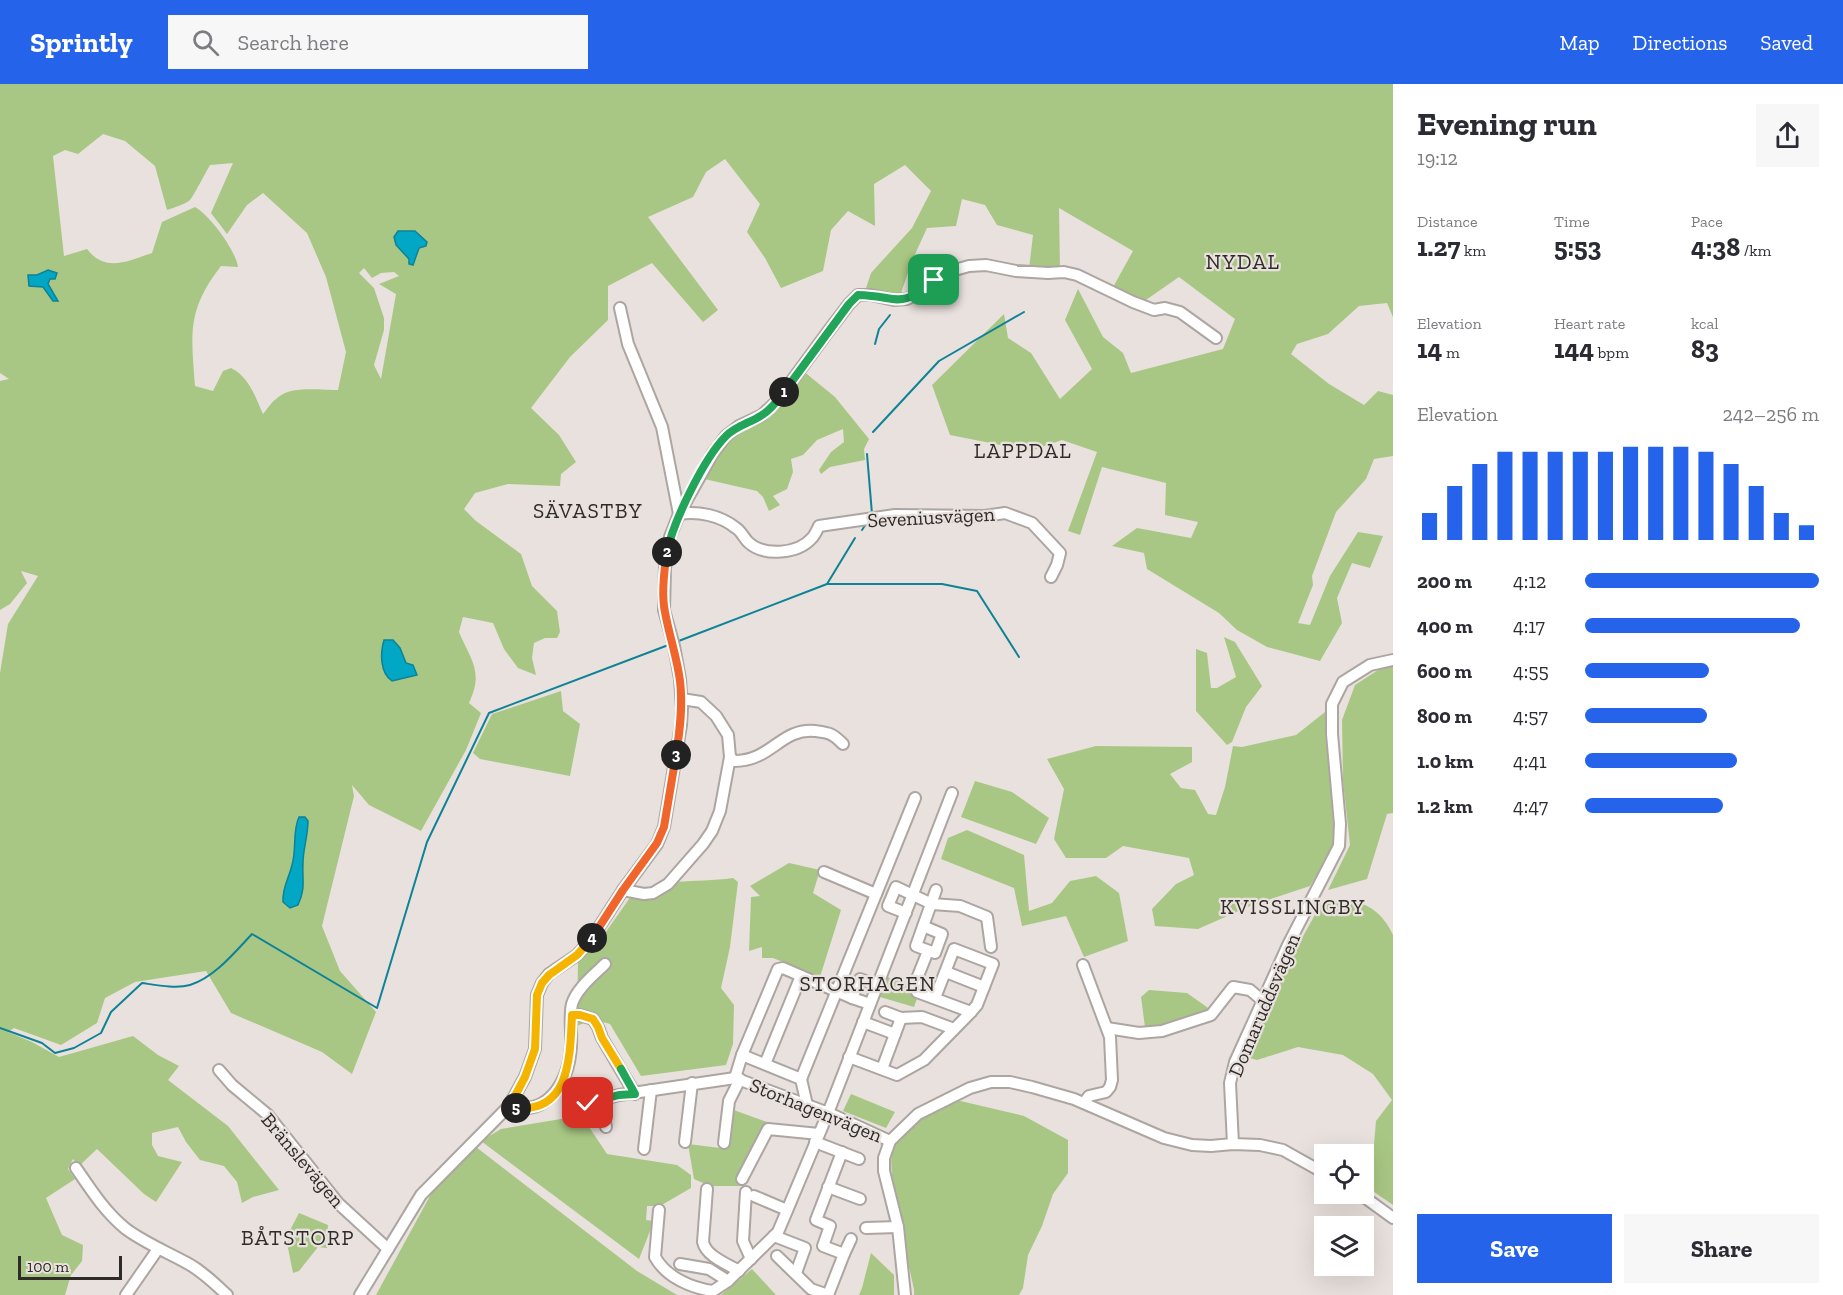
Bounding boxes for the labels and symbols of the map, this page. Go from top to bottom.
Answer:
district label: NYDAL [1205,249,1281,274]
pin [908,254,959,305]
pin: 1 [769,377,799,407]
district label: LAPPDAL [974,438,1072,463]
district label: SÄVASTBY [533,498,643,523]
street label: Seveniusvägen [867,502,996,532]
pin: 2 [652,537,682,567]
pin: 3 [661,740,691,770]
district label: KVISSLINGBY [1220,894,1366,919]
pin: 4 [577,923,607,953]
street label: Domaruddsvägen [1223,929,1305,1080]
district label: STORHAGEN [800,971,936,996]
street label: Storhagenvägen [746,1073,886,1148]
pin [562,1077,613,1128]
pin: 5 [501,1093,531,1123]
street label: Bränslevägen [256,1108,350,1213]
district label: BÅTSTORP [241,1225,355,1250]
scale bar [18,1253,122,1280]

